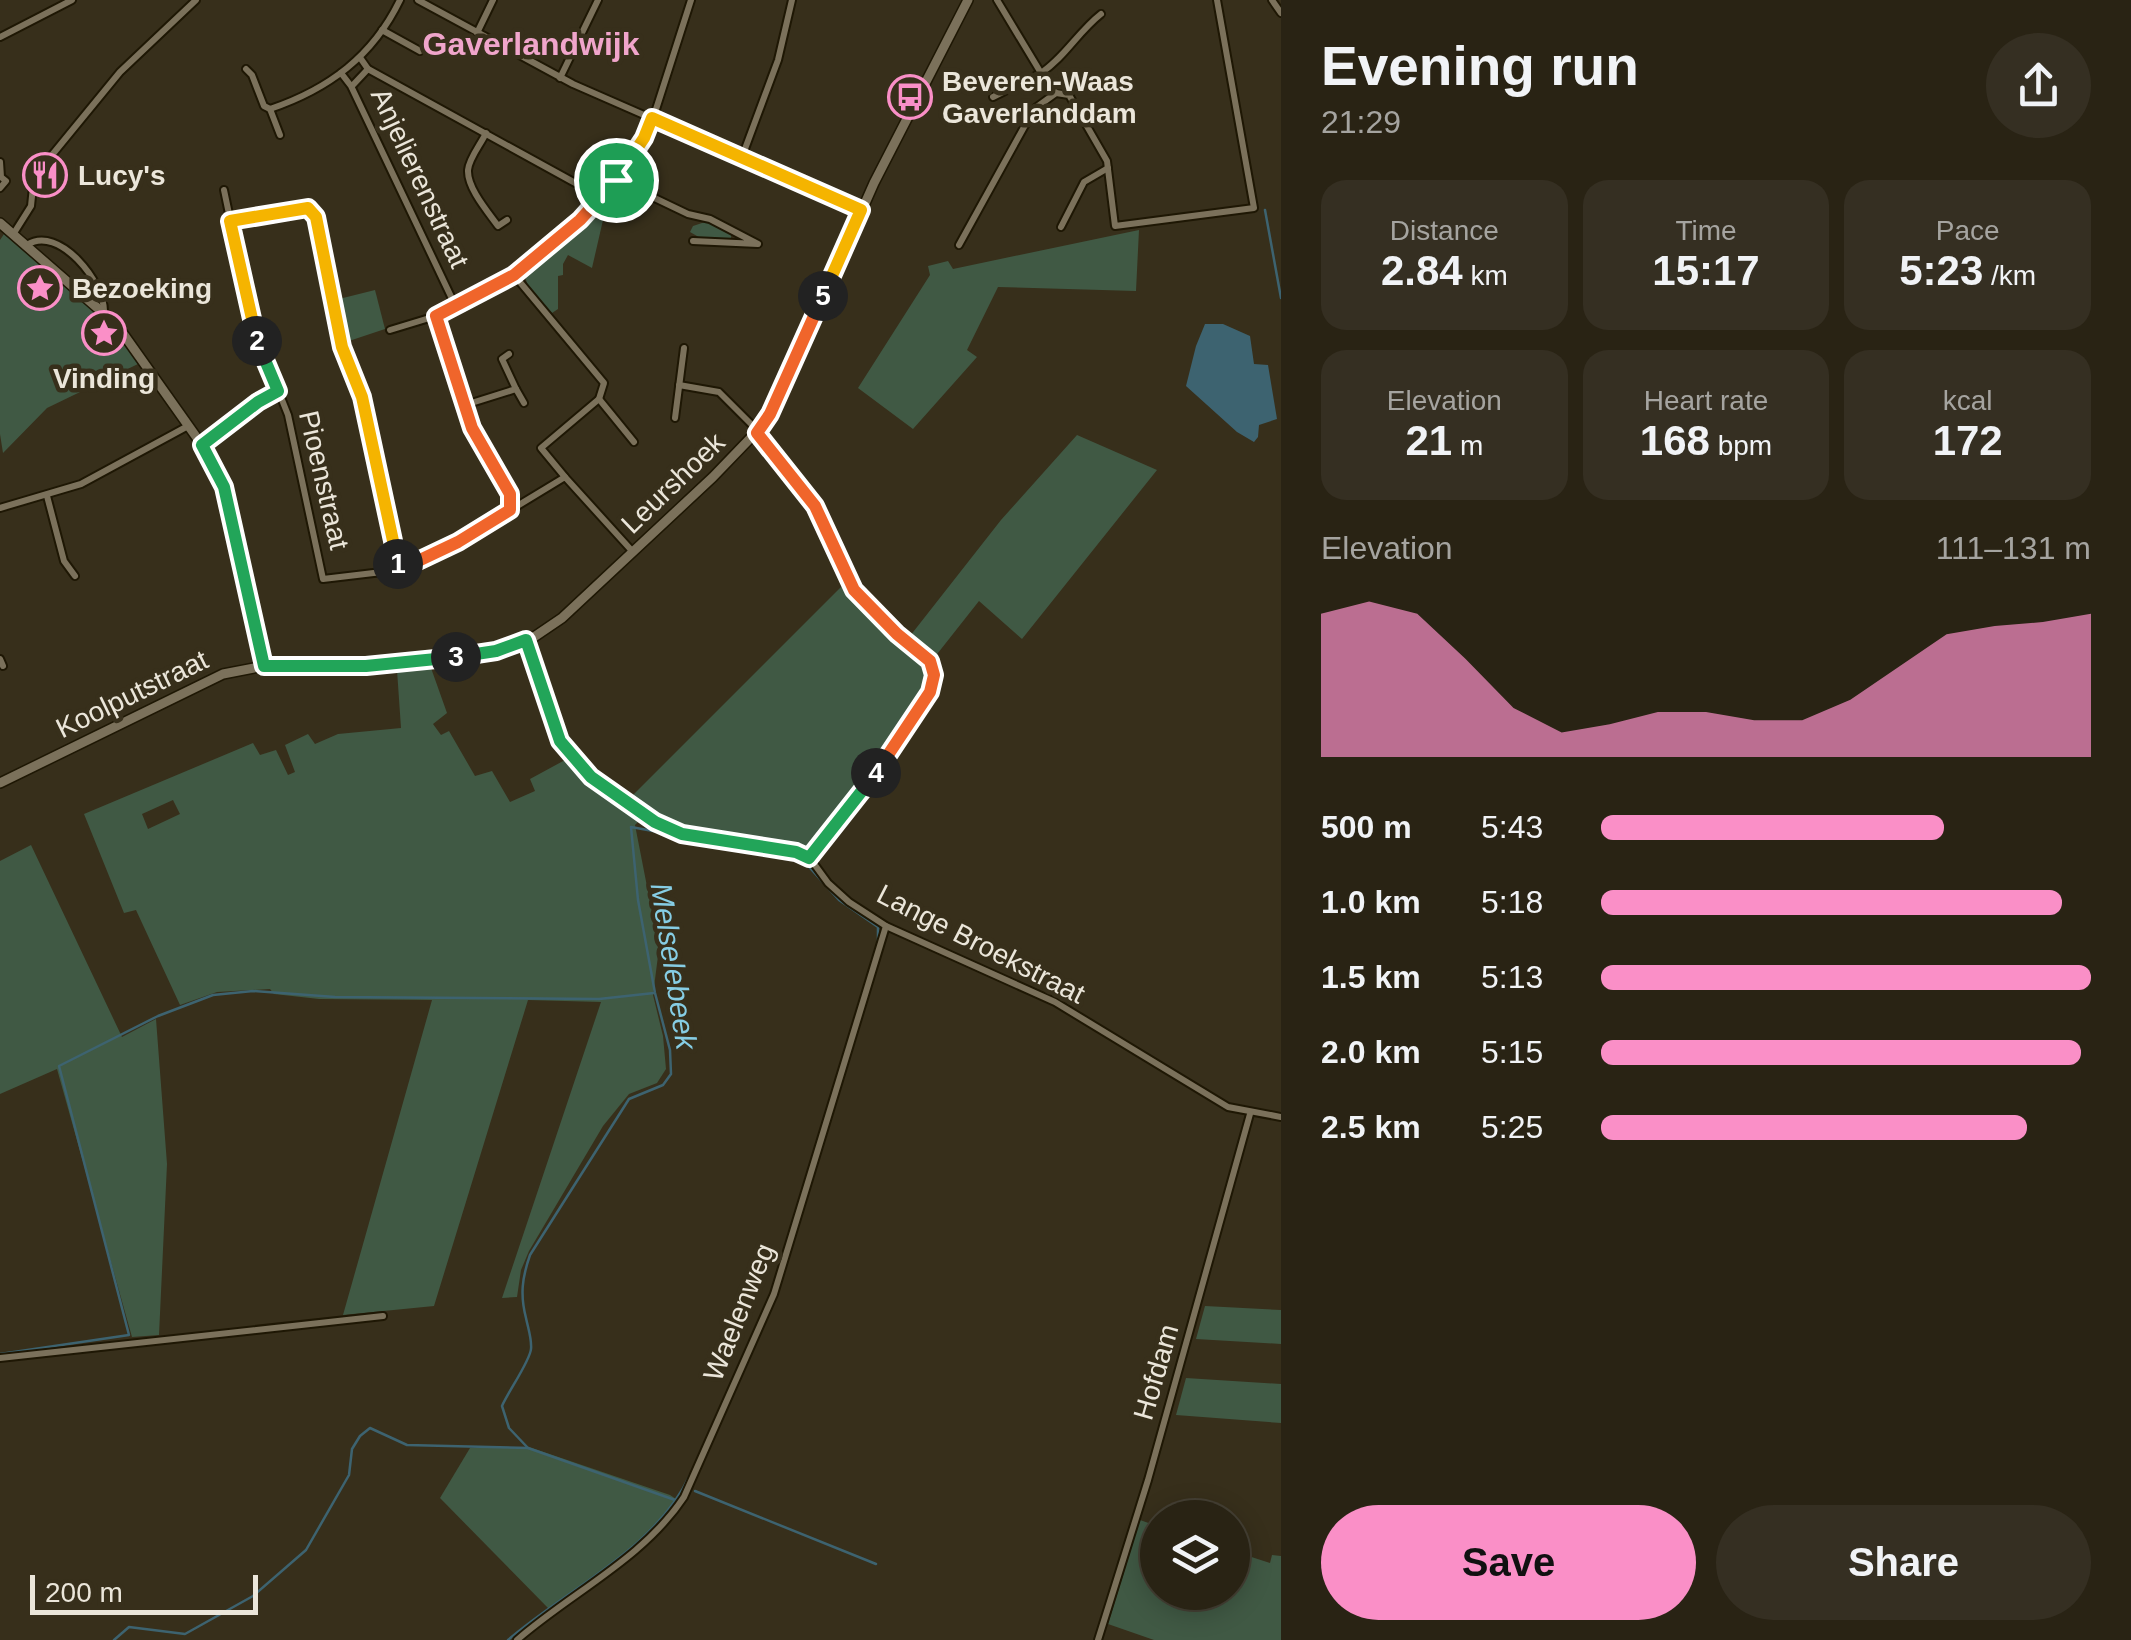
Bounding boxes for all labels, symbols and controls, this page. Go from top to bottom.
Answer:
district label: Gaverlandwijk [423,26,640,62]
button: share [1986,33,2091,138]
text: Evening run [1321,35,1639,97]
place label: Beveren-Waas Gaverlanddam [942,66,1137,129]
bus stop icon: Beveren-Waas Gaverlanddam [887,74,933,120]
street label: Anjelierenstraat [365,83,475,273]
text: 21:29 [1321,104,1401,140]
pin [574,138,659,223]
restaurant icon: Lucy's [22,152,68,198]
icon: arrive [589,153,644,208]
place label: Lucy's [78,160,166,191]
text: Distance [1390,215,1499,246]
text: Time [1675,215,1737,246]
text: Pace [1936,215,2000,246]
text: 2.84 [1381,247,1463,294]
text: 15:17 [1652,247,1760,294]
text: 5:23 [1899,247,1983,294]
text: km [1463,260,1508,291]
text: /km [1983,260,2036,291]
place icon: Bezoeking [17,265,63,311]
pin: 5 [798,271,848,321]
place label: Bezoeking [72,273,212,304]
text: 5 [815,280,831,311]
place icon: Vinding [81,310,127,356]
pin: 2 [232,316,282,366]
text: 2 [249,325,265,356]
place label: Vinding [53,363,155,394]
text: Elevation [1387,385,1502,416]
text: Heart rate [1644,385,1768,416]
text: kcal [1943,385,1993,416]
street label: Pioenstraat [293,408,355,553]
text: 21 [1405,417,1452,464]
text: 168 [1640,417,1710,464]
text: 172 [1933,417,2003,464]
street label: Leurshoek [615,426,732,540]
text: m [1452,430,1483,461]
text: bpm [1710,430,1772,461]
text: Elevation [1321,530,1453,566]
text: 111–131 m [1936,530,2091,566]
pin: 1 [373,539,423,589]
text: 1 [390,548,406,579]
pin: 3 [431,632,481,682]
text: 3 [448,641,464,672]
street label: Koolputstraat [51,644,213,744]
pin: 4 [851,748,901,798]
text: 4 [868,757,884,788]
text: 500 m [1321,809,1412,845]
text: 5:43 [1481,809,1543,845]
street label: Lange Broekstraat [872,878,1090,1010]
water label: Melselebeek [645,880,704,1054]
text: 1.0 km [1321,884,1421,920]
text: 5:18 [1481,884,1543,920]
text: 1.5 km [1321,959,1421,995]
text: 5:13 [1481,959,1543,995]
text: 2.0 km [1321,1034,1421,1070]
text: 5:15 [1481,1034,1543,1070]
text: 2.5 km [1321,1109,1421,1145]
text: 5:25 [1481,1109,1543,1145]
street label: Waelenweg [697,1239,781,1385]
street label: Hofdam [1128,1321,1184,1423]
map controls [1140,1500,1250,1610]
button: layers [1140,1500,1250,1610]
button: Save [1321,1505,1696,1620]
button: Share [1716,1505,2091,1620]
scale bar [30,1570,258,1614]
text: 200 m [45,1577,123,1608]

